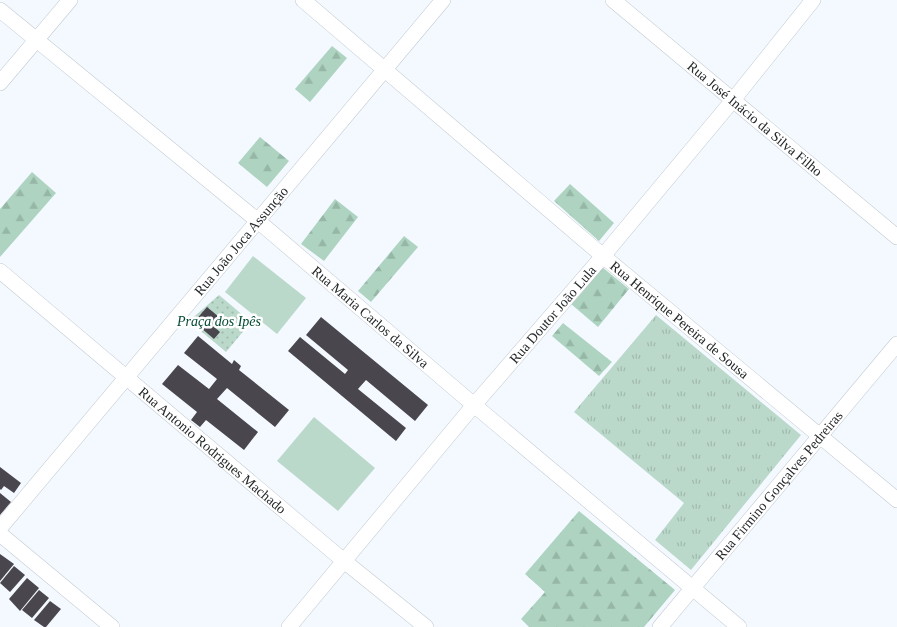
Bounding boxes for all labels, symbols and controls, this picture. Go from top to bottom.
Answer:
street label: Rua José Inácio da Silva Filho [685,58,825,179]
street label: Rua João Joca Assunção [191,183,291,298]
street label: Rua Henrique Pereira de Sousa [608,258,752,382]
street label: Rua Doutor João Lula [506,262,599,366]
street label: Rua Maria Carlos da Silva [309,263,432,371]
park label: Praça dos Ipês [176,314,262,329]
street label: Rua Antonio Rodrigues Machado [136,384,289,516]
street label: Rua Firmino Gonçalves Pedreiras [712,408,845,563]

